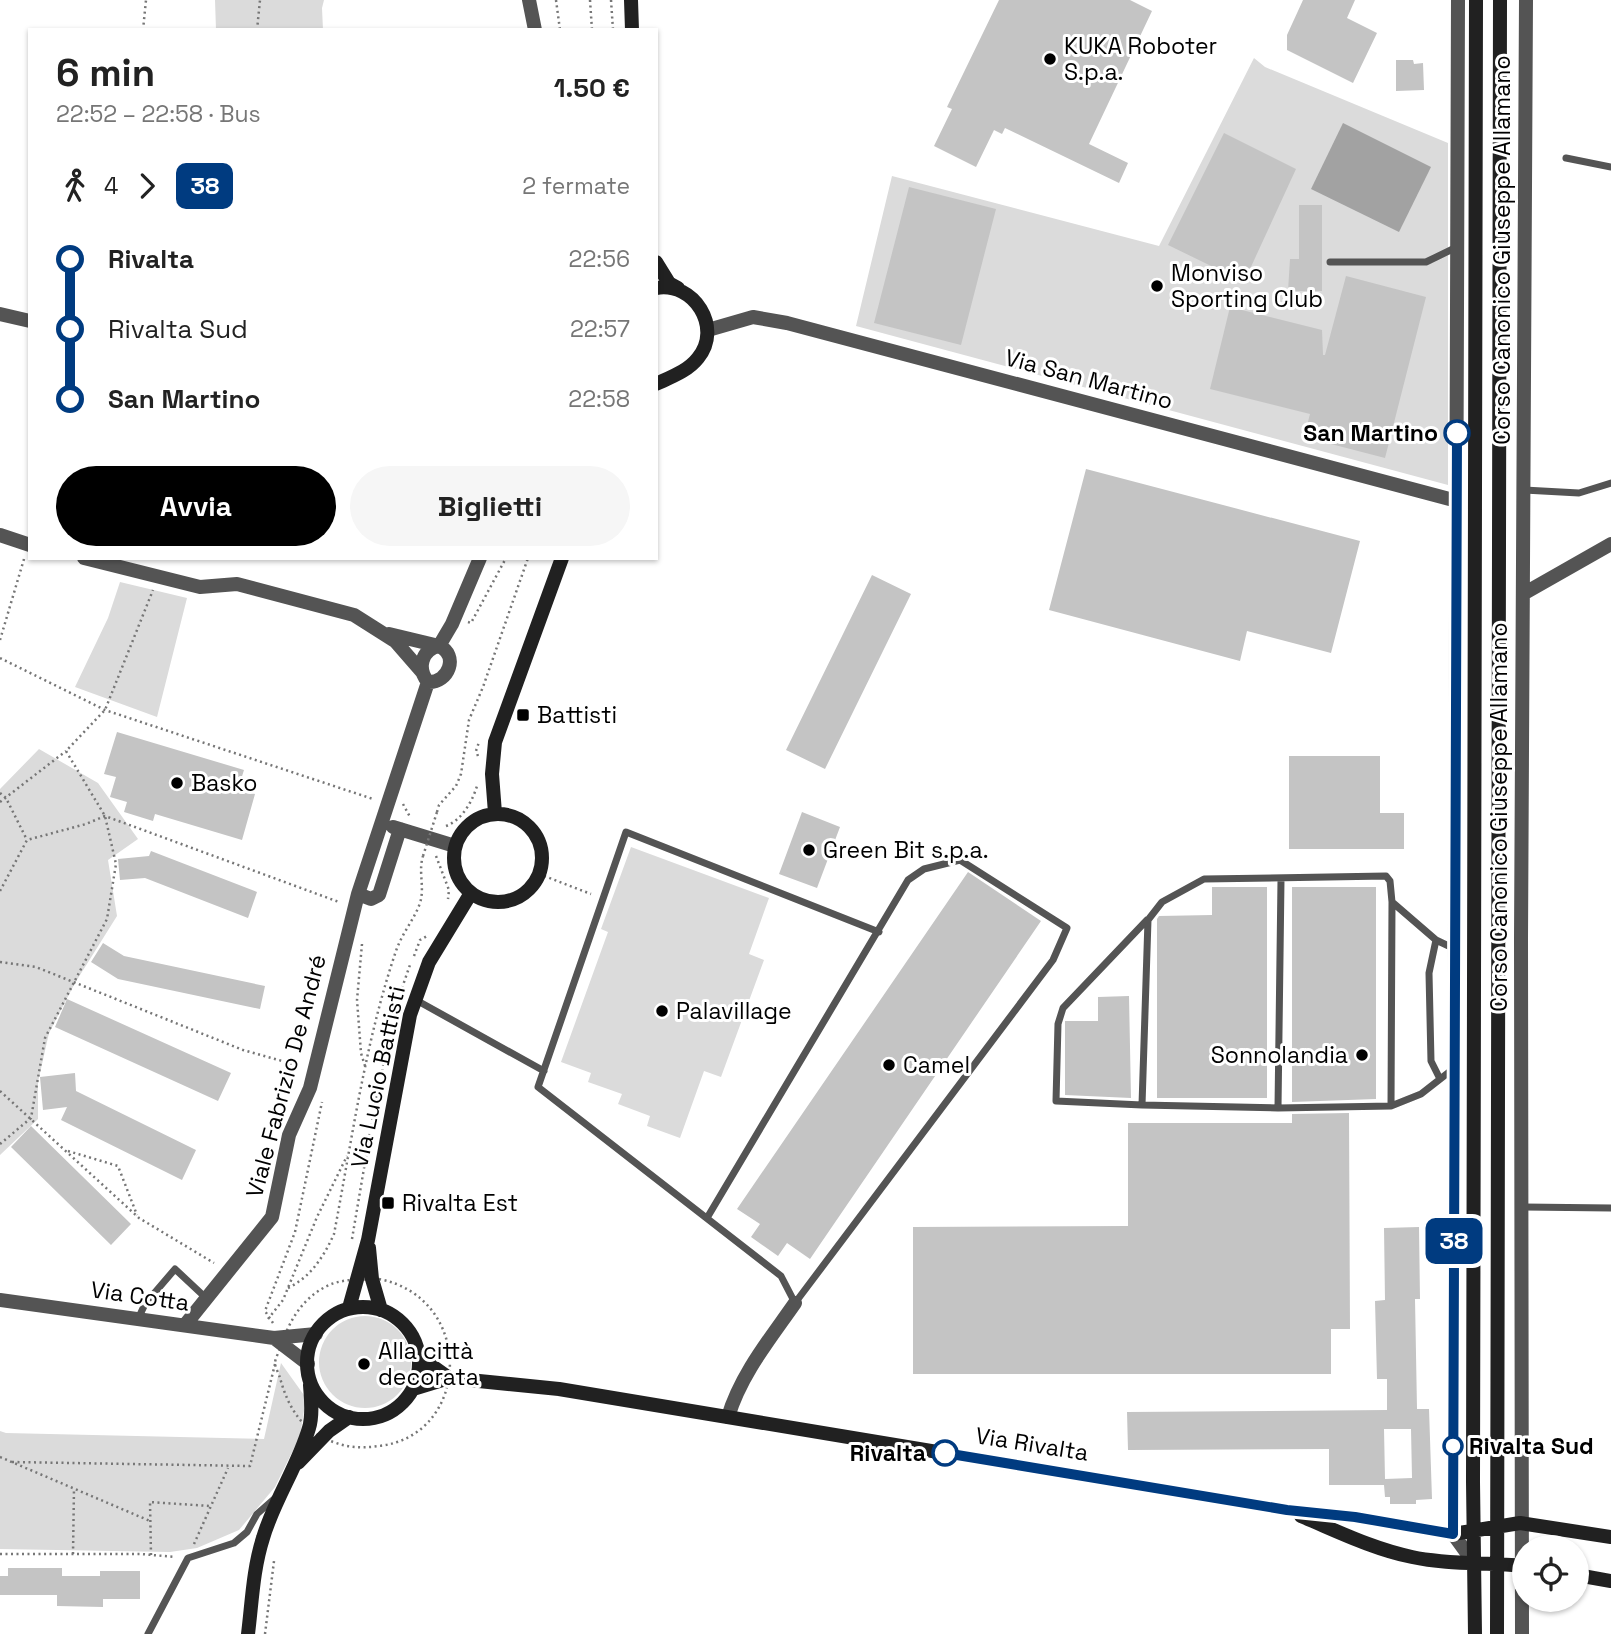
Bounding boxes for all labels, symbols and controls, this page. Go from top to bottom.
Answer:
place label: KUKA Roboter S.p.a. [1064,31,1217,87]
text: 6 min [56,49,155,97]
marker: KUKA Roboter S.p.a. [1042,51,1058,67]
street label: Corso Canonico Giuseppe Allamano [1487,55,1517,445]
text: 1.50 € [554,71,630,105]
text: 22:52 – 22:58 · Bus [56,99,261,129]
icon: walk [56,167,94,205]
icon: forward [128,167,166,205]
text: 38 [190,170,219,201]
text: 4 [104,171,118,201]
text: 2 fermate [522,171,630,201]
text: Rivalta [108,242,194,276]
text: 22:56 [569,244,630,274]
place label: Monviso Sporting Club [1171,258,1323,314]
marker: Monviso Sporting Club [1149,278,1165,294]
text: Rivalta Sud [108,312,248,346]
text: 22:57 [570,314,630,344]
street label: Via San Martino [1002,342,1176,416]
text: San Martino [108,382,260,416]
text: 22:58 [568,384,630,414]
place label: San Martino [1303,418,1438,448]
marker: San Martino [1444,420,1470,446]
button: Avvia [56,466,336,546]
button: Biglietti [350,466,630,546]
street label: Corso Canonico Giuseppe Allamano [1484,622,1514,1012]
place label: Battisti [537,700,617,730]
marker: Battisti [515,707,531,723]
place label: Basko [191,768,257,798]
marker: Basko [169,775,185,791]
place label: Green Bit s.p.a. [823,835,988,865]
marker: Green Bit s.p.a. [801,842,817,858]
street label: Viale Fabrizio De André [239,951,333,1201]
street label: Via Lucio Battisti [344,983,412,1171]
place label: Palavillage [676,996,792,1026]
marker: Palavillage [654,1003,670,1019]
place label: Sonnolandia [1211,1040,1348,1070]
marker: Sonnolandia [1354,1047,1370,1063]
place label: Camel [903,1050,970,1080]
marker: Camel [881,1057,897,1073]
place label: Rivalta Est [402,1188,518,1218]
marker: Rivalta Est [380,1195,396,1211]
line badge: 38 [1422,1218,1486,1264]
text: 38 [1440,1225,1469,1256]
street label: Via Cotta [89,1274,191,1318]
place label: Alla città decorata [378,1336,479,1392]
marker: Alla città decorata [356,1356,372,1372]
street label: Via Rivalta [973,1420,1091,1468]
place label: Rivalta Sud [1469,1431,1594,1461]
marker: Rivalta Sud [1443,1436,1463,1456]
place label: Rivalta [850,1438,926,1468]
marker: Rivalta [932,1440,958,1466]
map controls [1512,1535,1589,1612]
button: locate [1512,1535,1589,1612]

